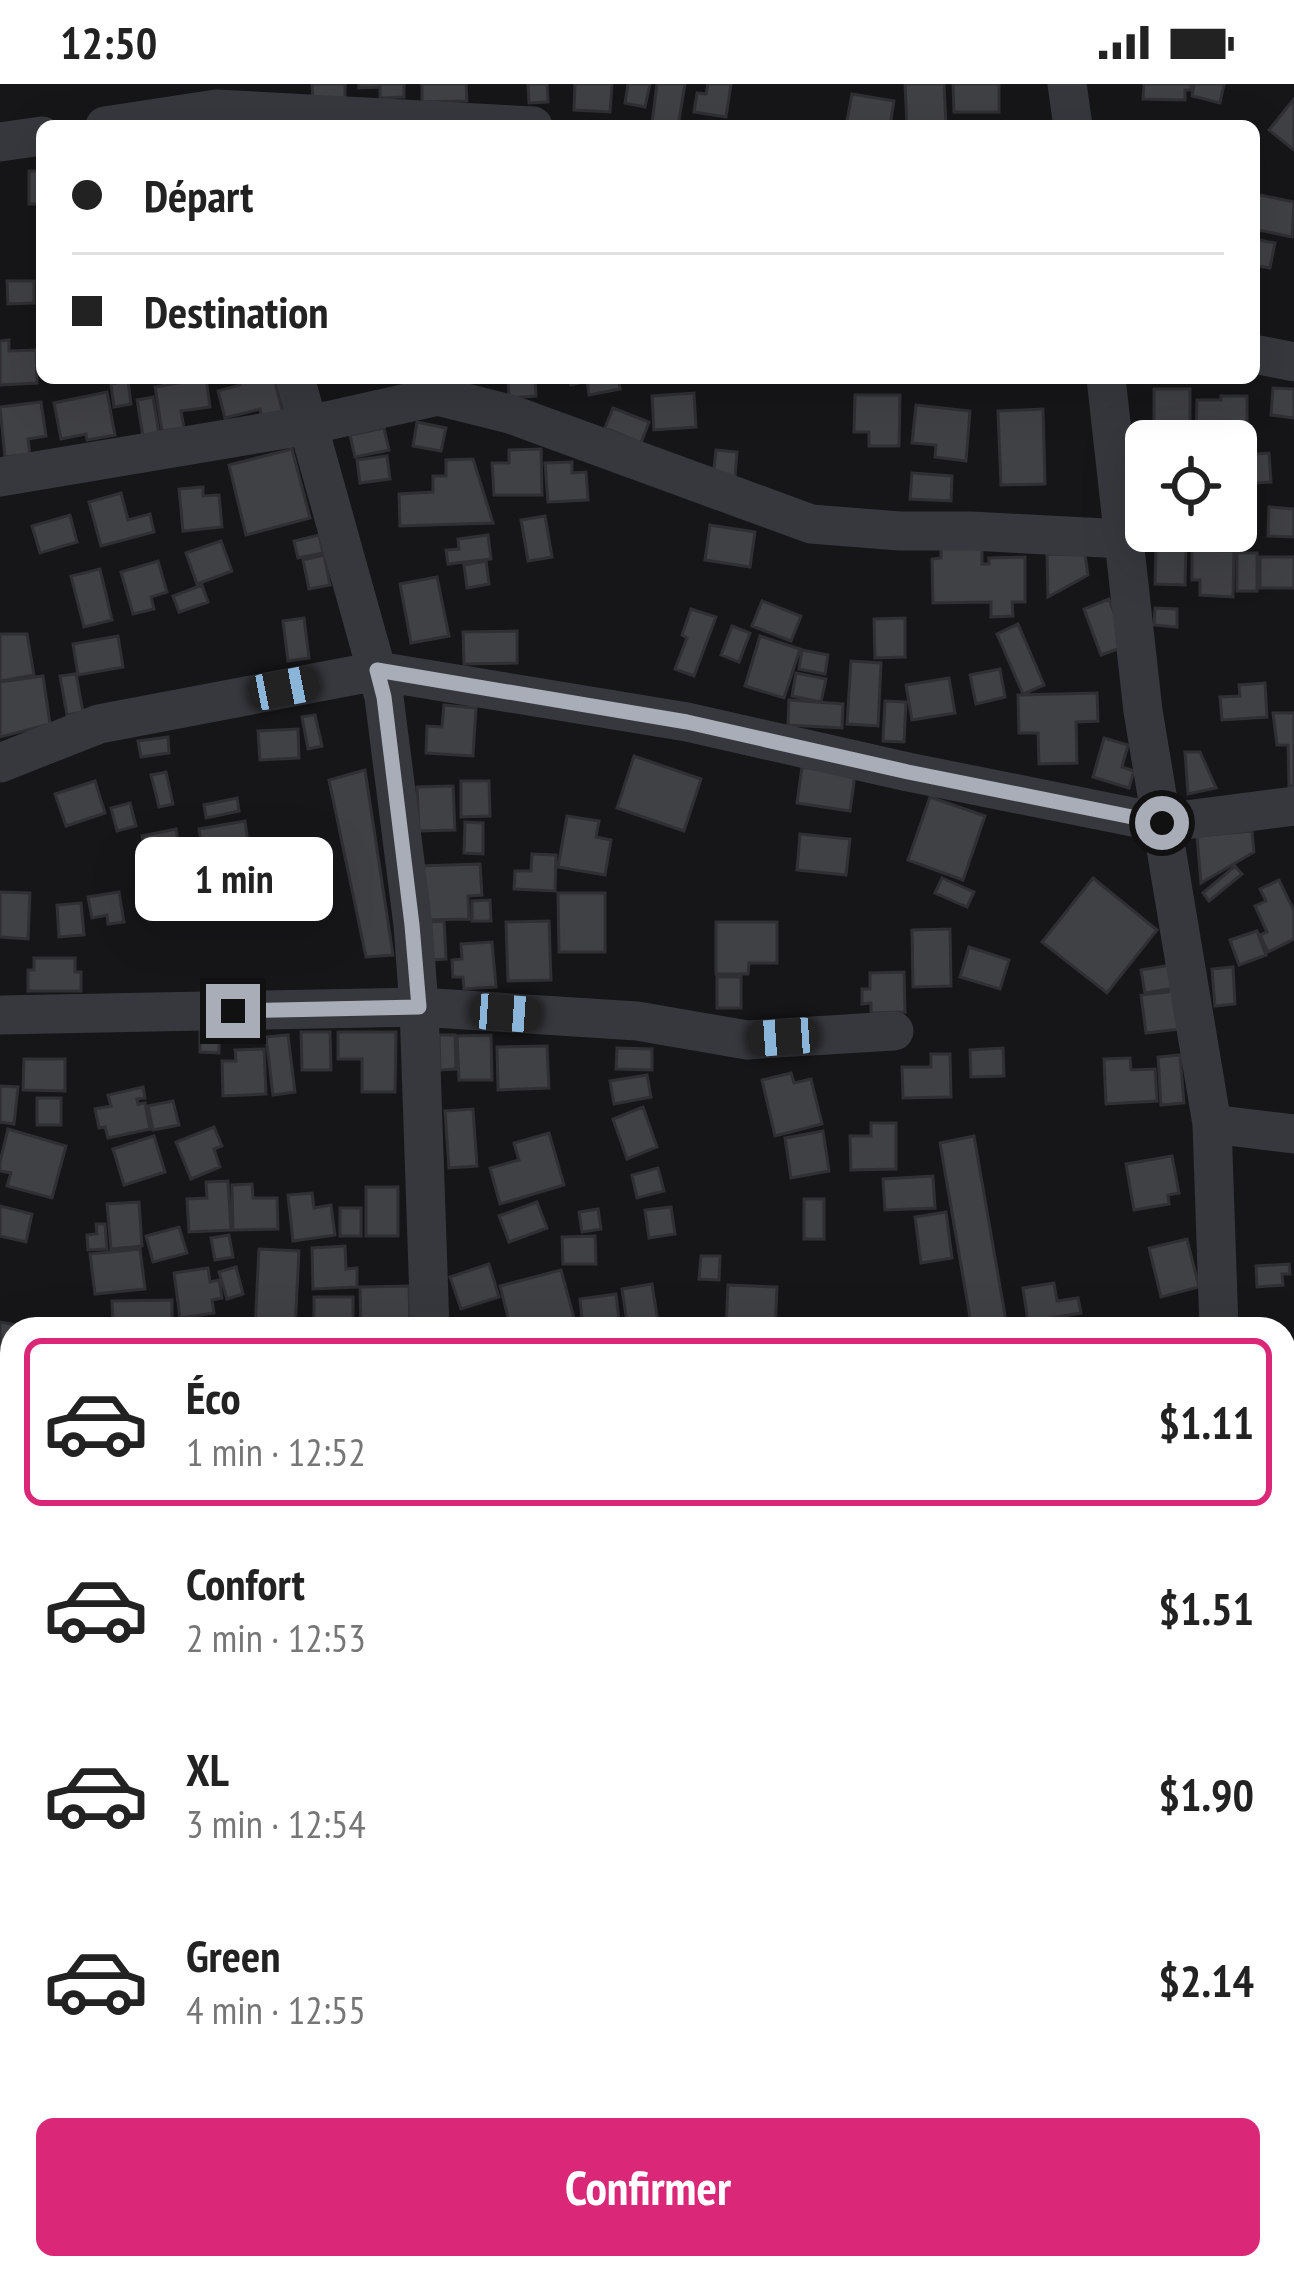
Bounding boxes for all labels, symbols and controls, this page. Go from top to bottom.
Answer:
text: 12:50 [60,13,157,71]
text: Départ [144,166,253,224]
text: Destination [144,282,329,340]
map controls [1125,420,1257,552]
button: locate [1125,420,1257,552]
car [245,663,323,713]
route start [1135,796,1189,850]
callout: 1 min [134,837,332,921]
text: 1 min [195,853,273,904]
route end [206,984,260,1038]
car [469,993,543,1033]
car [746,1017,820,1057]
icon: car [42,1368,150,1476]
text: Éco [186,1368,241,1426]
text: $1.11 [1158,1393,1254,1451]
text: 1 min · 12:52 [186,1426,366,1477]
icon: car [42,1554,150,1662]
text: Confort [186,1554,305,1612]
text: $1.51 [1158,1579,1254,1637]
text: 2 min · 12:53 [186,1612,366,1663]
icon: car [42,1740,150,1848]
text: XL [186,1740,229,1798]
text: $1.90 [1158,1765,1254,1823]
text: 3 min · 12:54 [186,1798,366,1849]
icon: car [42,1926,150,2034]
text: Green [186,1926,281,1984]
text: $2.14 [1158,1951,1254,2009]
text: 4 min · 12:55 [186,1984,366,2035]
button: Confirmer [36,2118,1260,2256]

